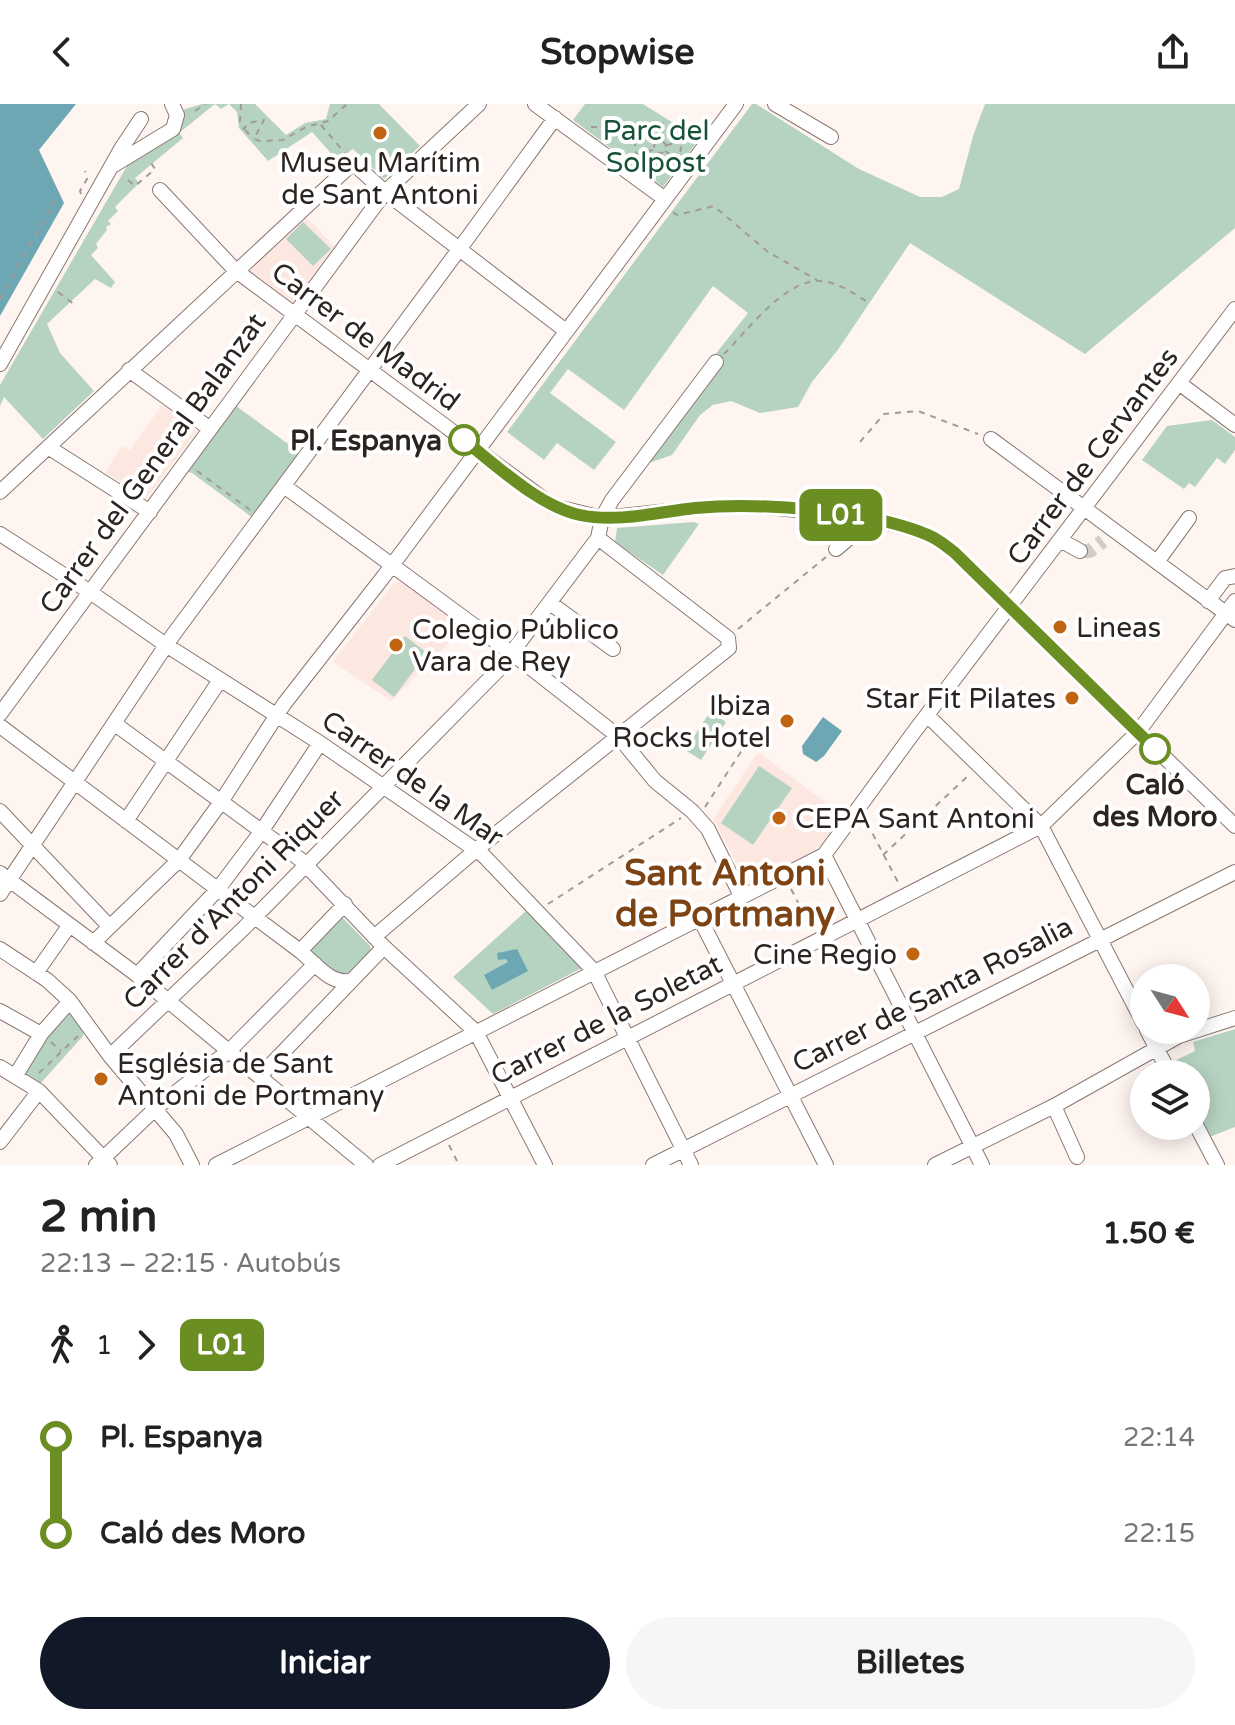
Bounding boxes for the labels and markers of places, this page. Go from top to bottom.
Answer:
marker: Museu Marítim de Sant Antoni [371,124,389,142]
place label: Museu Marítim de Sant Antoni [279,146,481,212]
place label: Pl. Espanya [290,424,442,458]
marker: Pl. Espanya [449,425,479,455]
place label: Lineas [1076,611,1161,645]
place label: Colegio Público Vara de Rey [412,613,619,679]
marker: Lineas [1051,618,1069,636]
marker: Colegio Público Vara de Rey [387,636,405,654]
place label: Star Fit Pilates [866,682,1056,716]
place label: Ibiza Rocks Hotel [612,689,771,755]
marker: Star Fit Pilates [1063,689,1081,707]
marker: Ibiza Rocks Hotel [778,712,796,730]
marker: Caló des Moro [1140,734,1170,764]
place label: Caló des Moro [1092,768,1218,834]
place label: CEPA Sant Antoni [795,802,1035,836]
marker: CEPA Sant Antoni [770,809,788,827]
place label: Cine Regio [753,938,897,972]
marker: Cine Regio [904,945,922,963]
place label: Església de Sant Antoni de Portmany [117,1047,384,1113]
marker: Església de Sant Antoni de Portmany [92,1070,110,1088]

